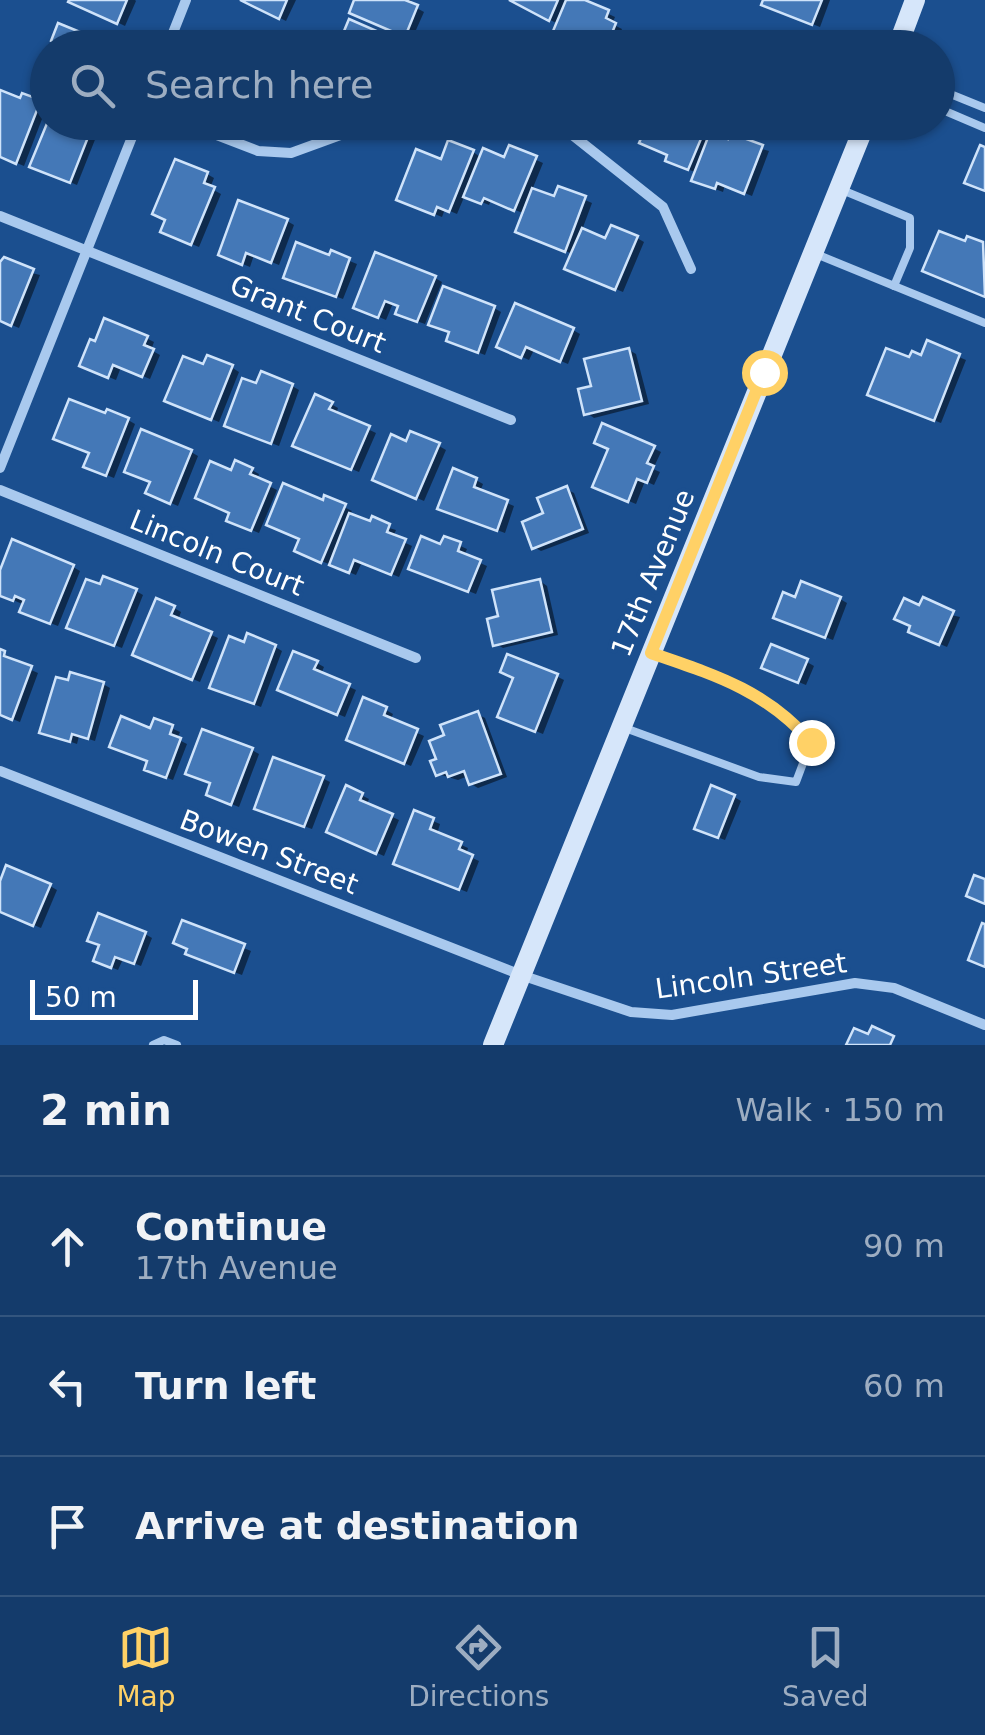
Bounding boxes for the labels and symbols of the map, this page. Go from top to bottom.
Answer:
street label: Grant Court [225,268,391,360]
route start [742,350,788,396]
street label: 17th Avenue [604,485,702,661]
street label: Lincoln Court [125,503,309,603]
route end [789,720,835,766]
street label: Bowen Street [175,803,363,901]
street label: Lincoln Street [653,946,849,1006]
scale bar [30,975,198,1020]

